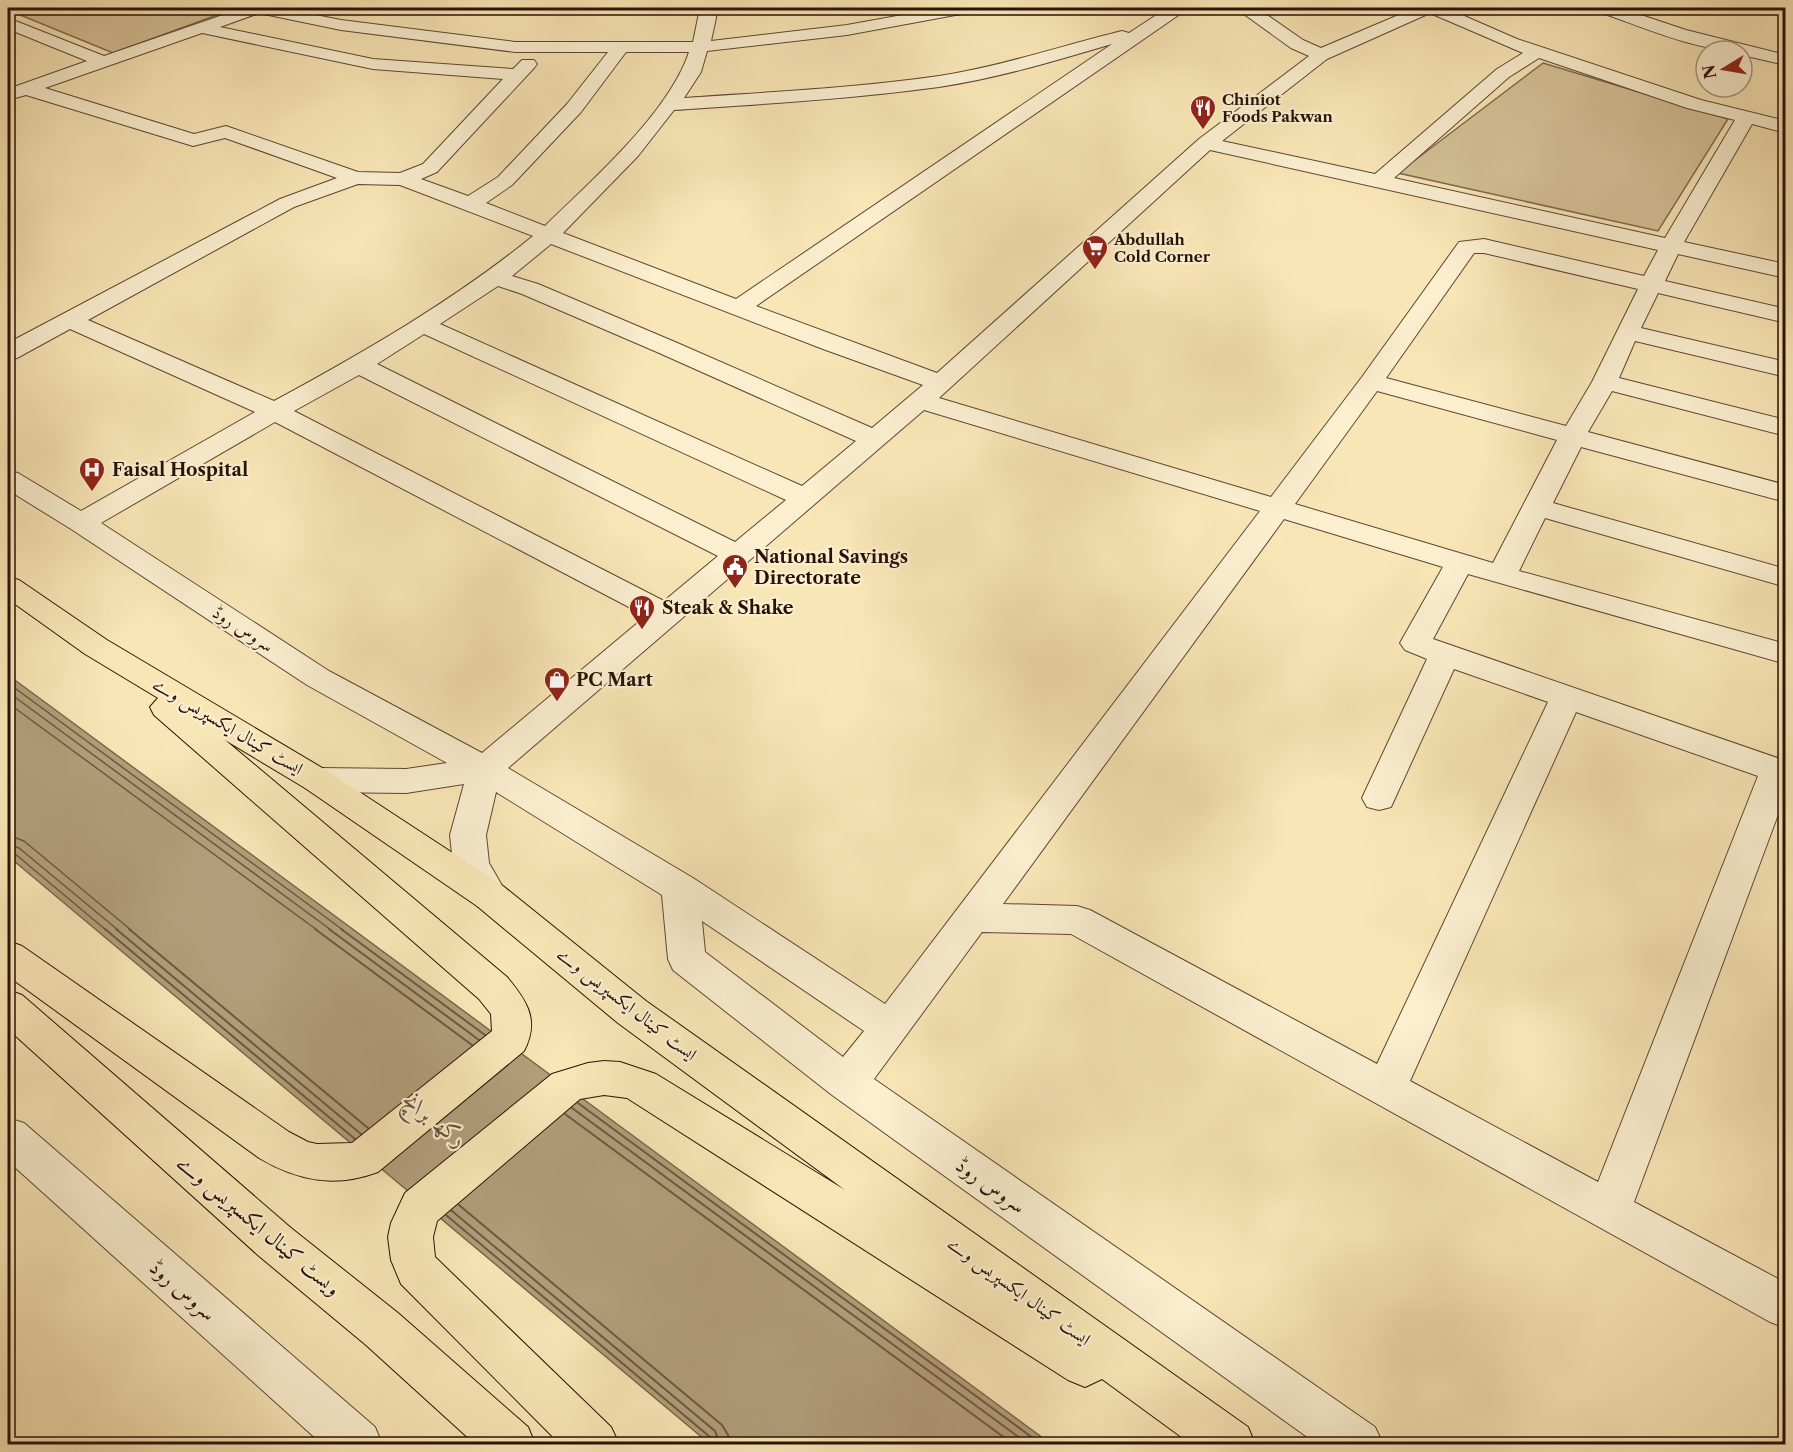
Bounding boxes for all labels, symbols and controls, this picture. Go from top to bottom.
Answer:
north arrow [1694,39,1754,99]
text: N [1698,63,1720,81]
place label: Chiniot Foods Pakwan [1222,90,1334,126]
restaurant icon: Chiniot Foods Pakwan [1188,93,1218,131]
place label: Abdullah Cold Corner [1113,230,1211,266]
supermarket icon: Abdullah Cold Corner [1080,233,1110,271]
hospital icon: Faisal Hospital [77,455,107,493]
place label: Faisal Hospital [112,459,248,481]
place label: National Savings Directorate [754,546,908,589]
public building icon: National Savings Directorate [720,552,750,590]
restaurant icon: Steak & Shake [627,593,657,631]
place label: Steak & Shake [662,597,794,619]
street label: سروس روڈ [208,601,278,658]
shop icon: PC Mart [542,665,572,703]
place label: PC Mart [576,669,654,691]
street label: ایسٹ کینال ایکسپریس وے [148,672,307,780]
street label: ایسٹ کینال ایکسپریس وے [552,943,701,1066]
water label: رکھ برانچ [393,1085,473,1157]
street label: ویسٹ کینال ایکسپریس وے [171,1149,346,1302]
street label: سروس روڈ [950,1152,1031,1220]
street label: ایسٹ کینال ایکسپریس وے [943,1232,1095,1351]
street label: سروس روڈ [143,1254,221,1327]

